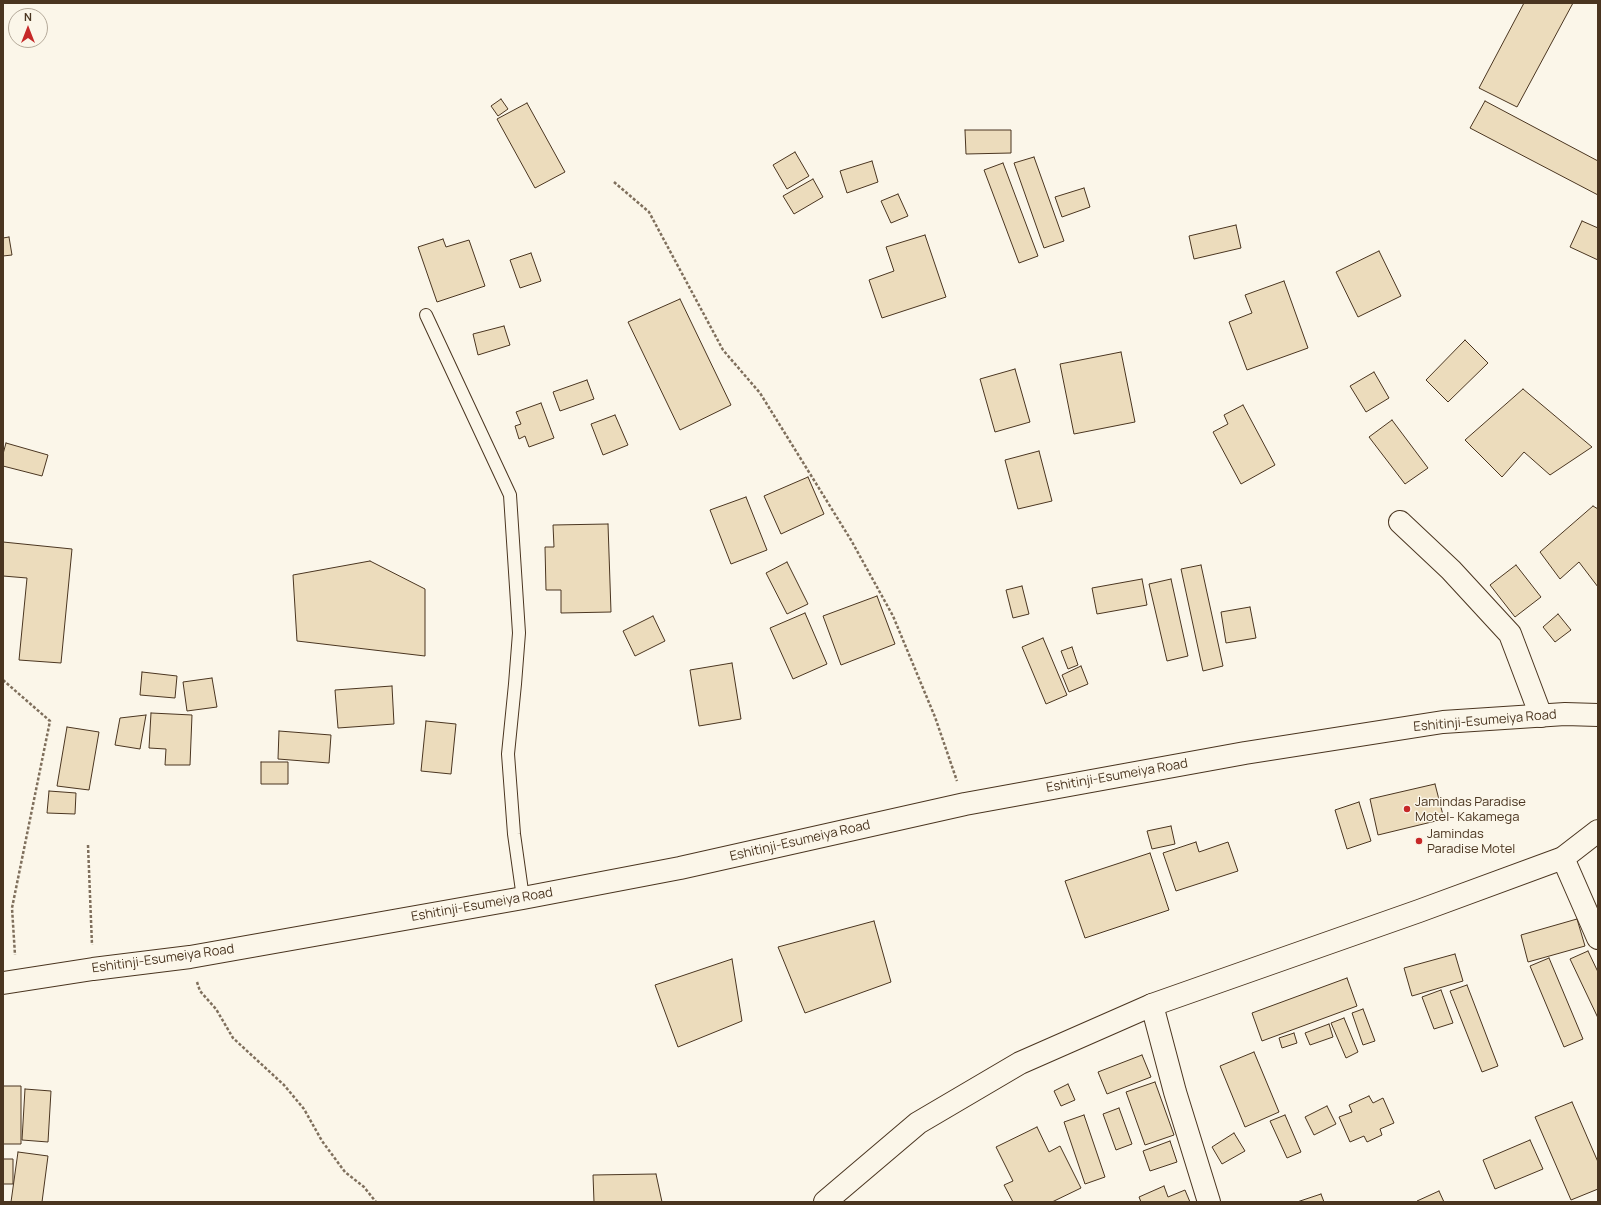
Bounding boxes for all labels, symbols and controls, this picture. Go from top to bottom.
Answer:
north arrow [8,8,48,48]
text: N [24,9,32,24]
street label: Eshitinji-Esumeiya Road [1413,707,1557,735]
street label: Eshitinji-Esumeiya Road [1045,756,1189,796]
place label: Jamindas Paradise Motel- Kakamega [1415,794,1526,825]
marker: Jamindas Paradise Motel- Kakamega [1402,804,1412,814]
street label: Eshitinji-Esumeiya Road [728,817,872,865]
place label: Jamindas Paradise Motel [1427,826,1515,857]
marker: Jamindas Paradise Motel [1414,836,1424,846]
street label: Eshitinji-Esumeiya Road [410,885,554,925]
street label: Eshitinji-Esumeiya Road [91,941,235,977]

